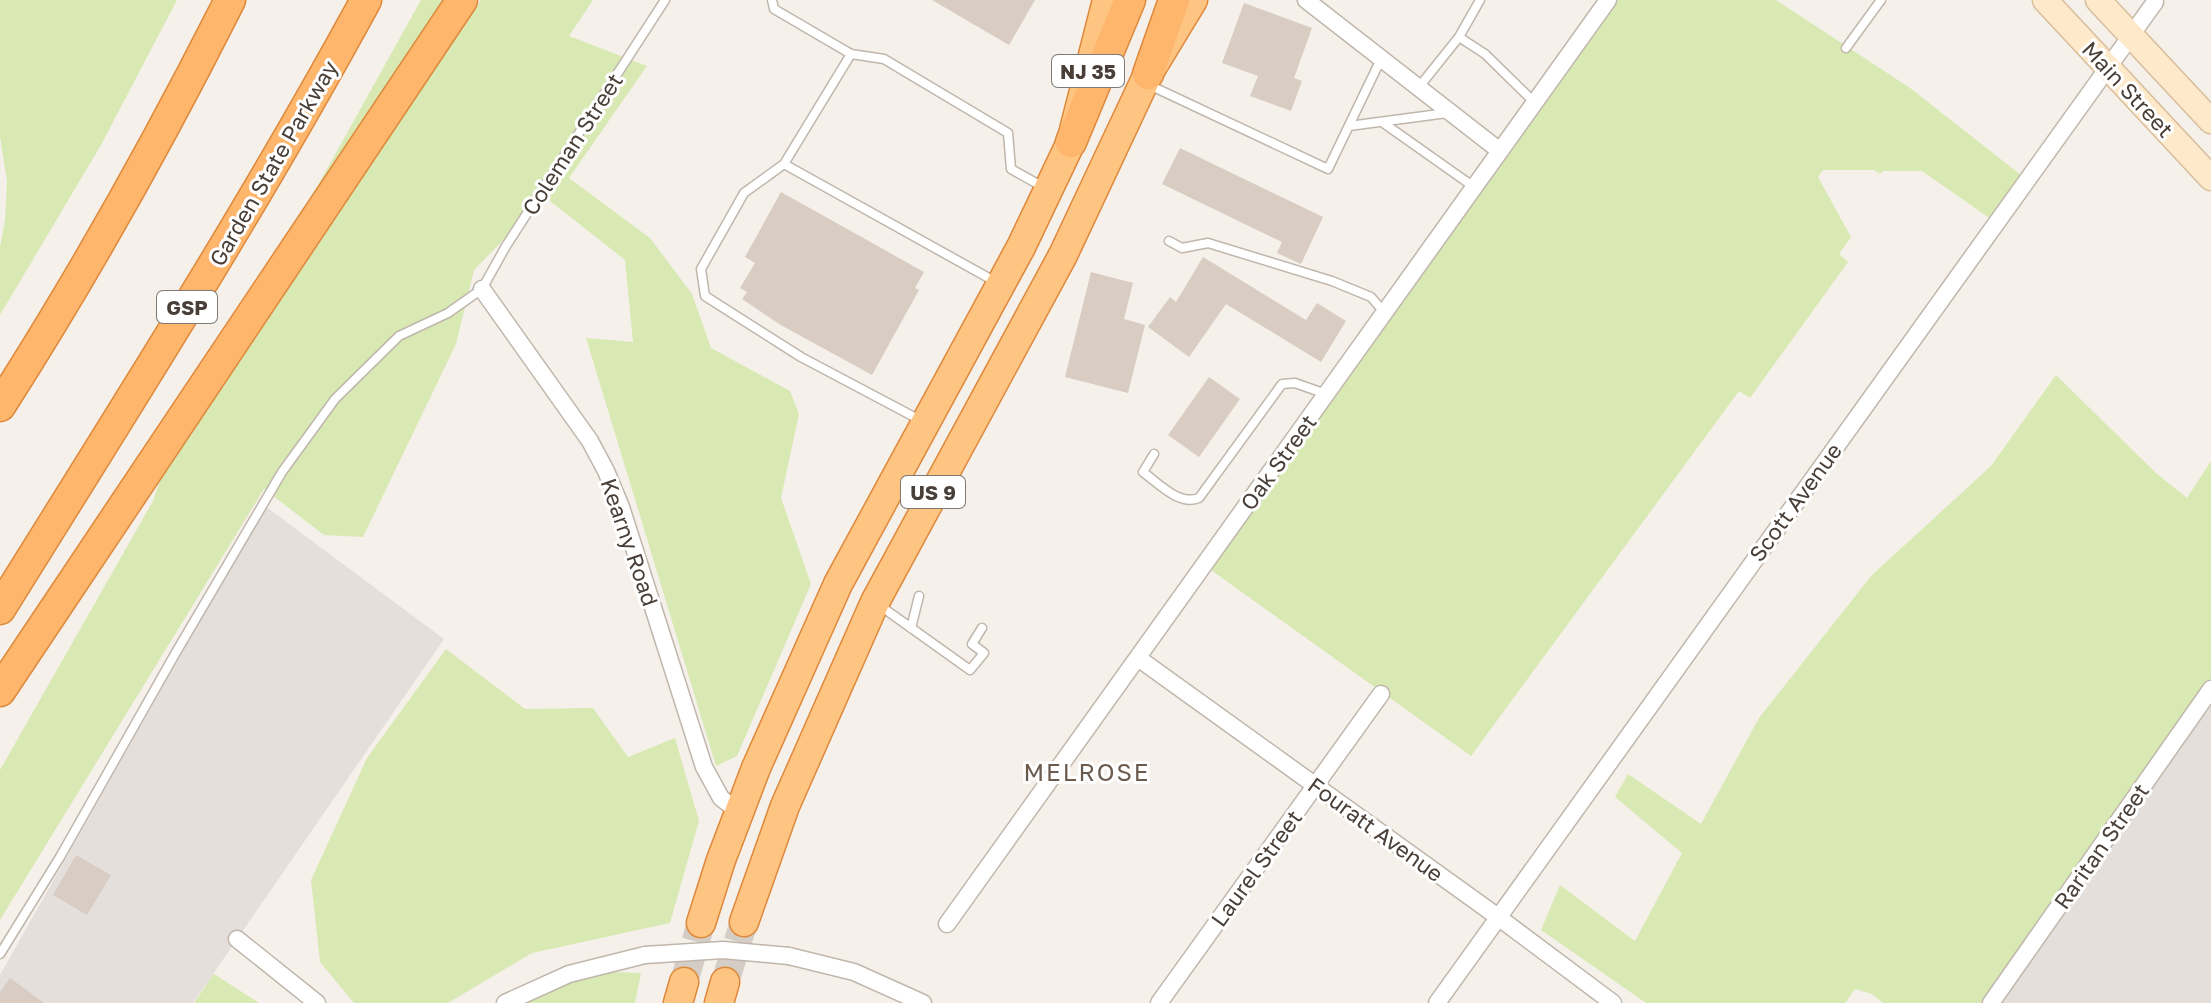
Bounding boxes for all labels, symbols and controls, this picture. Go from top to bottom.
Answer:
street label: Main Street [2077,35,2179,143]
street label: Garden State Parkway [203,55,343,271]
road number: NJ 35 [1052,55,1124,87]
street label: Coleman Street [516,68,628,220]
road number: GSP [157,291,217,323]
street label: Oak Street [1234,409,1322,515]
street label: Scott Avenue [1743,438,1847,566]
street label: Kearny Road [596,475,664,609]
road number: US 9 [901,476,965,508]
district label: MELROSE [1023,757,1151,786]
street label: Fouratt Avenue [1303,771,1449,887]
street label: Raritan Street [2048,778,2154,914]
street label: Laurel Street [1205,805,1307,931]

